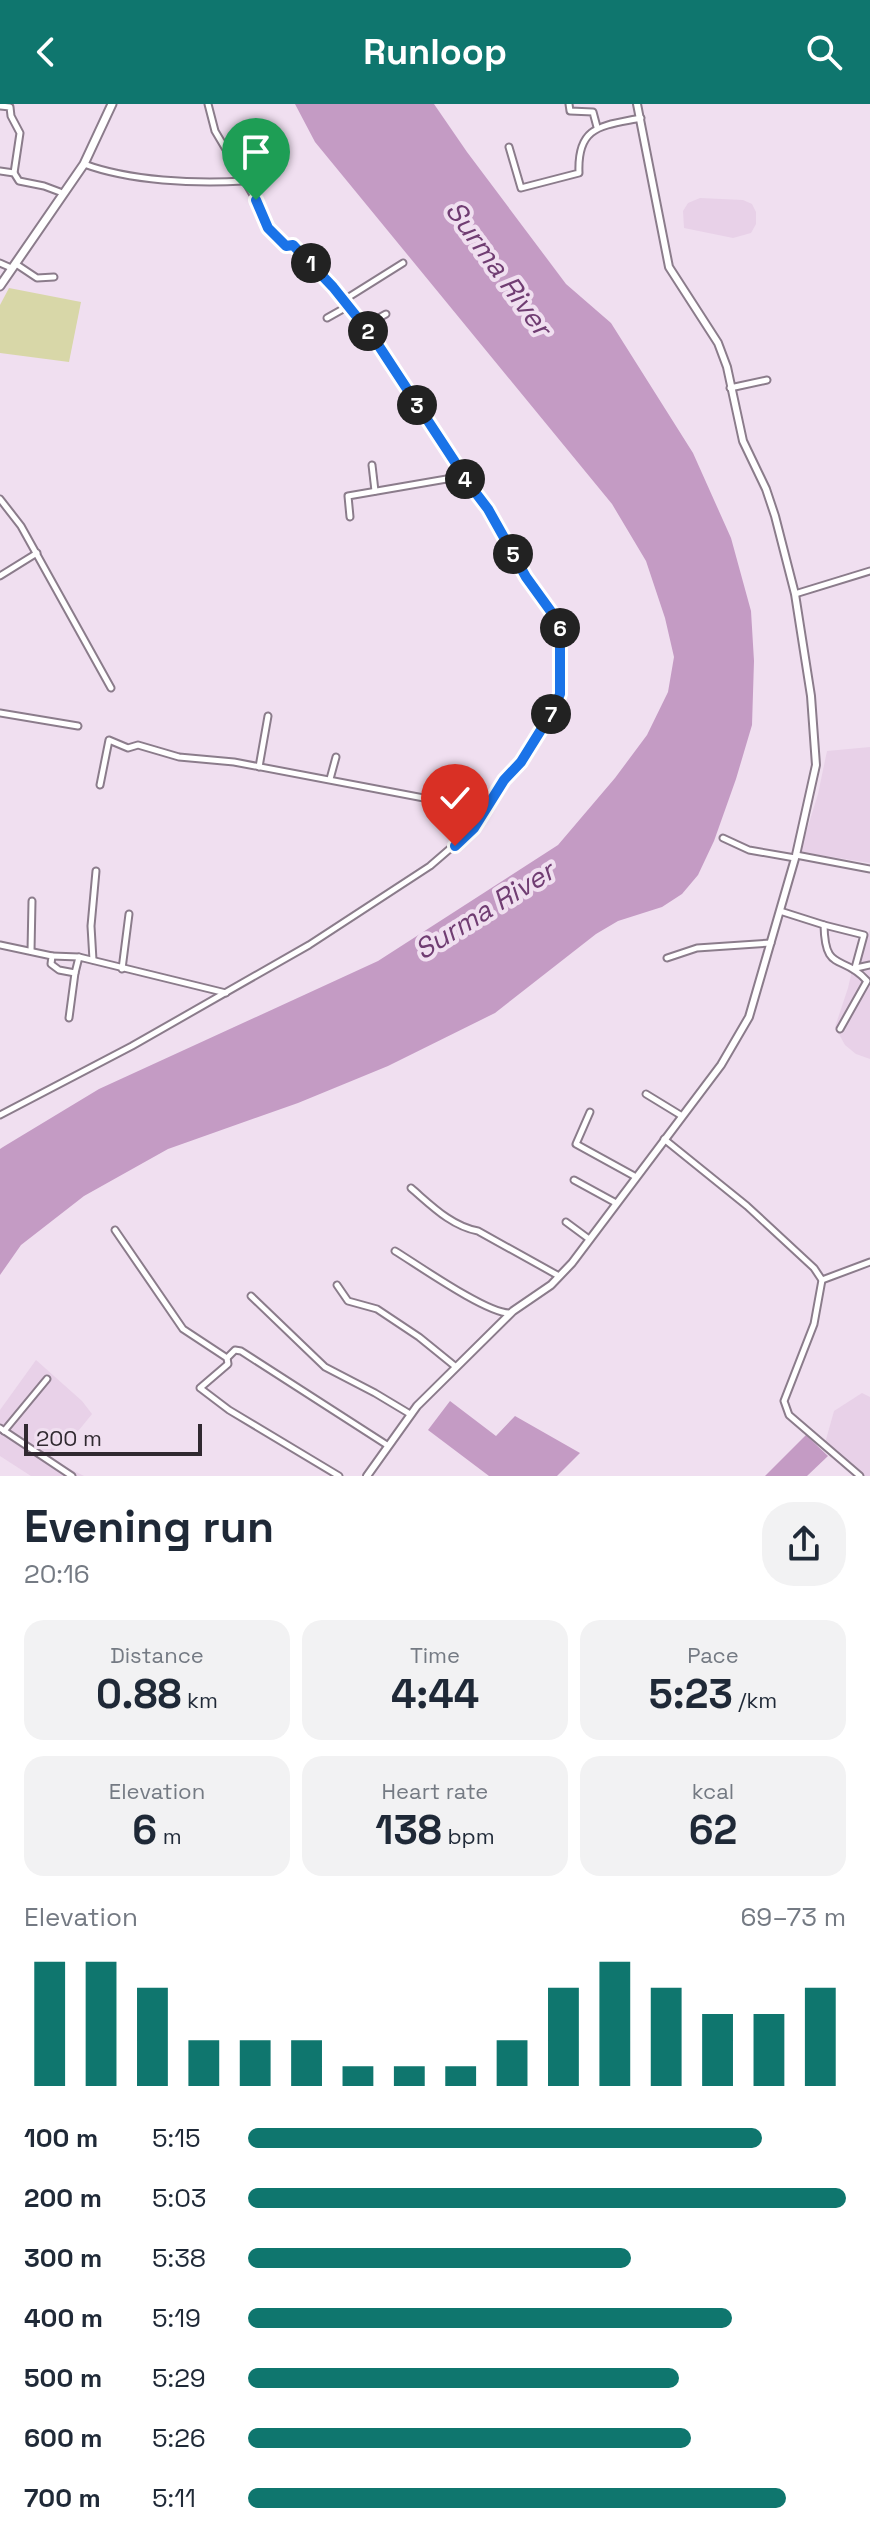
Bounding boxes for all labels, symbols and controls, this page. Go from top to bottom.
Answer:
text: Runloop [363,29,507,75]
icon: back [24,30,68,74]
icon: search [802,30,846,74]
pin [222,118,290,200]
icon: arrive [234,130,278,174]
water label: Surma River [438,193,562,345]
pin: 1 [291,243,331,283]
text: 1 [306,249,316,277]
pin: 2 [348,311,388,351]
text: 2 [361,317,375,345]
pin: 3 [397,385,437,425]
text: 3 [410,391,424,419]
pin: 4 [445,459,485,499]
text: 4 [458,465,472,493]
pin: 5 [493,534,533,574]
text: 5 [506,540,520,568]
pin: 6 [540,608,580,648]
text: 6 [553,614,567,642]
pin: 7 [531,694,571,734]
text: 7 [545,700,557,728]
pin [421,764,489,846]
icon: check [433,776,477,820]
water label: Surma River [407,851,564,967]
scale bar [24,1420,202,1456]
text: 200 m [36,1424,102,1452]
text: Evening run [24,1499,274,1555]
button: share [762,1502,846,1586]
text: 20:16 [24,1557,90,1591]
text: Distance [110,1641,204,1669]
text: Time [410,1641,460,1669]
text: Pace [687,1641,739,1669]
text: 0.88 [96,1669,181,1720]
text: 4:44 [391,1669,479,1720]
text: 5:23 [649,1669,733,1720]
text: km [181,1686,218,1714]
text: /km [733,1686,777,1714]
text: Elevation [109,1777,205,1805]
text: Heart rate [382,1777,488,1805]
text: kcal [692,1777,734,1805]
text: 6 [132,1805,157,1856]
text: 138 [375,1805,442,1856]
text: 62 [689,1805,737,1856]
text: m [157,1822,182,1850]
text: bpm [442,1822,495,1850]
text: Elevation [24,1900,138,1934]
text: 69–73 m [740,1900,846,1934]
text: 100 m [24,2121,98,2155]
text: 5:15 [152,2121,201,2155]
text: 200 m [24,2181,102,2215]
text: 5:03 [152,2181,207,2215]
text: 300 m [24,2241,102,2275]
text: 5:38 [152,2241,206,2275]
text: 400 m [24,2301,103,2335]
text: 5:19 [152,2301,201,2335]
text: 500 m [24,2361,102,2395]
text: 5:29 [152,2361,206,2395]
text: 600 m [24,2421,103,2455]
text: 5:26 [152,2421,206,2455]
text: 700 m [24,2481,101,2515]
text: 5:11 [152,2481,196,2515]

